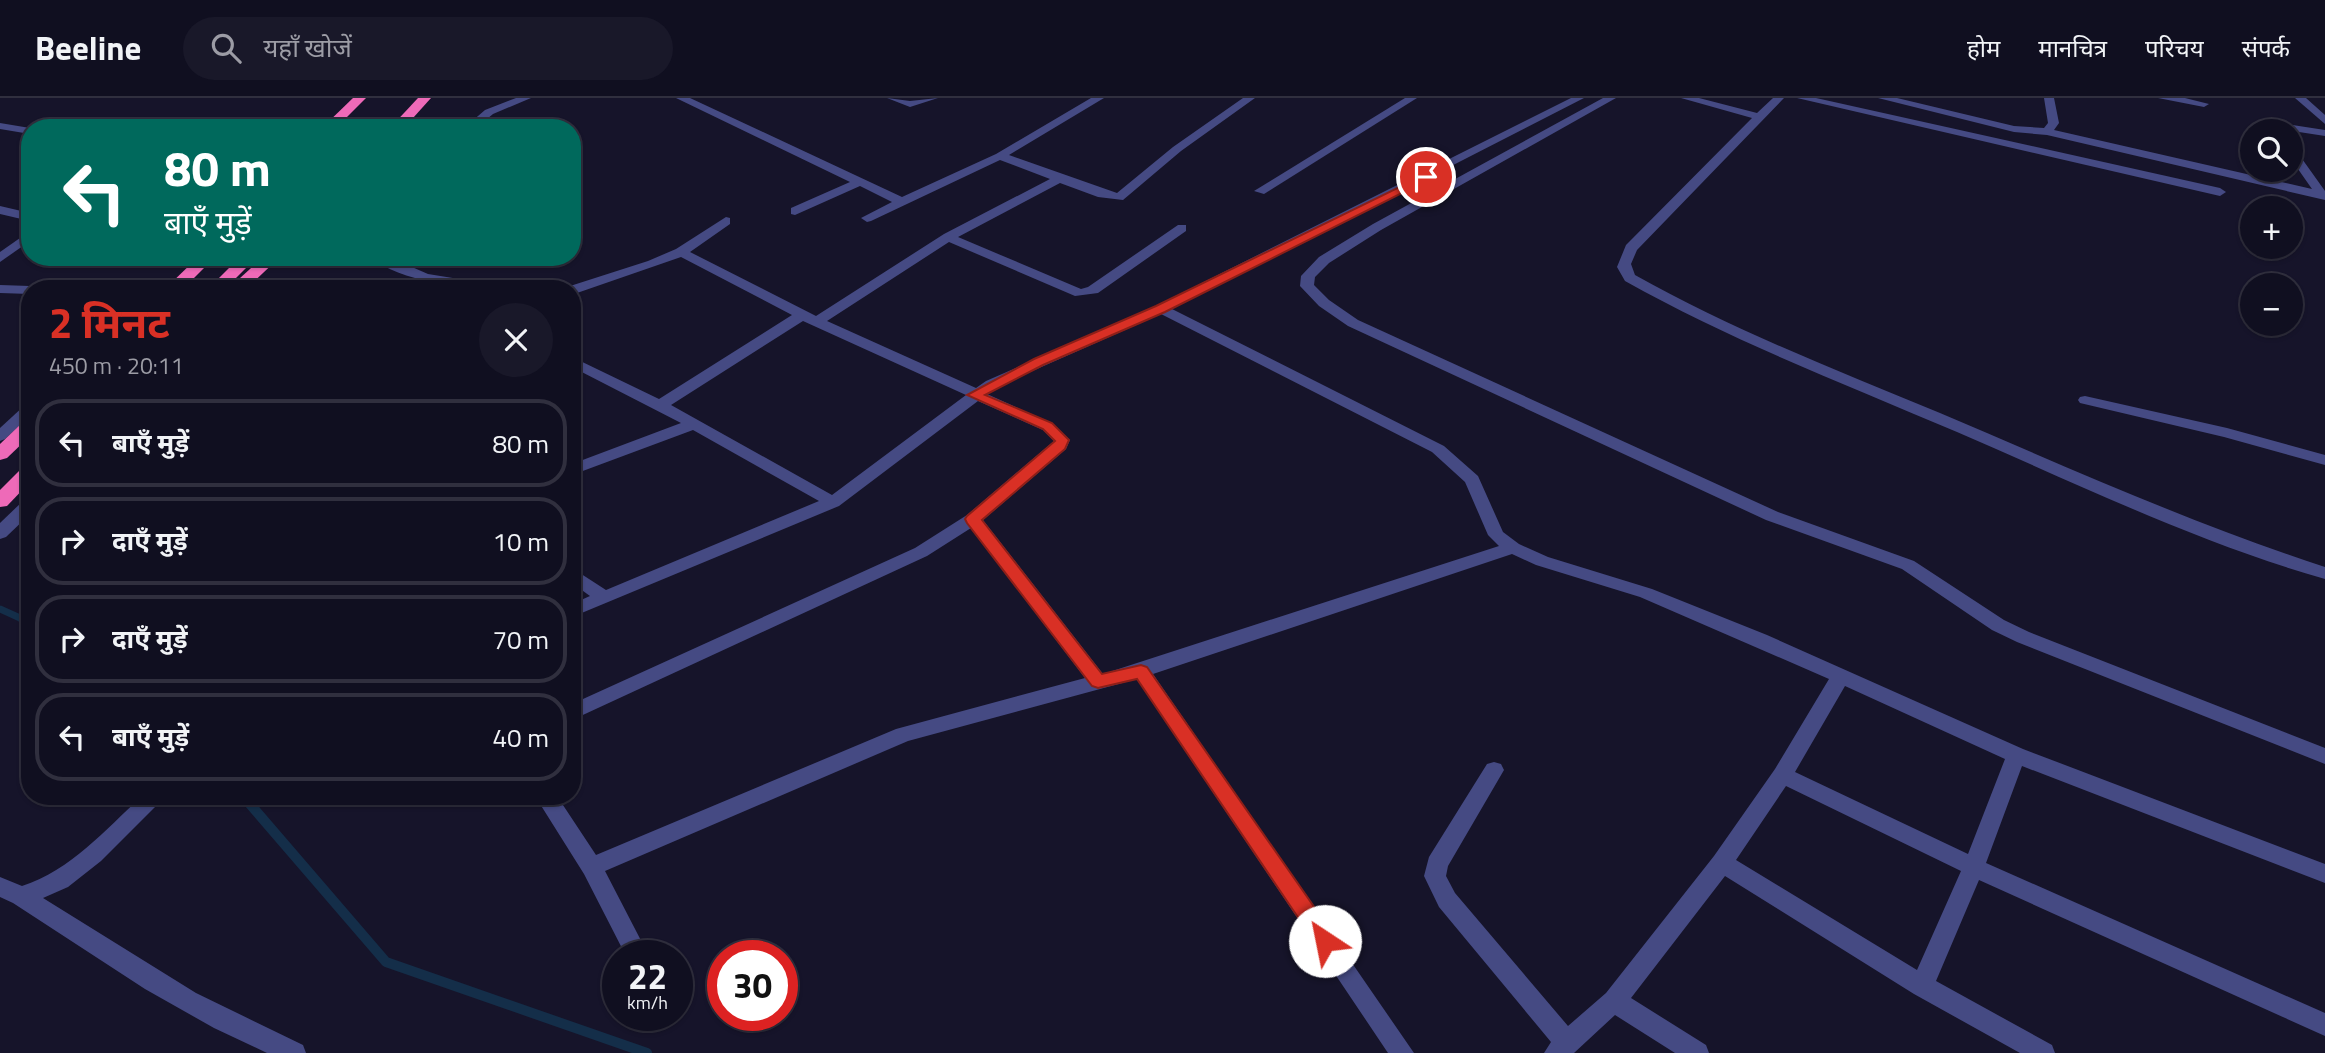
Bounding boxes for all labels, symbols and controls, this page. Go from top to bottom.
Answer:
search box [183,17,673,80]
text: Beeline [35,23,141,73]
text: यहाँ खोजें [263,28,352,67]
icon: search [207,29,245,67]
text: होम [1967,30,2000,66]
text: मानचित्र [2038,30,2107,66]
text: परिचय [2145,30,2204,66]
text: संपर्क [2242,30,2290,66]
map controls [2240,119,2303,336]
button: search [2240,119,2303,182]
text: 80 m [164,130,271,205]
icon: left [49,147,140,238]
pin [1396,147,1456,207]
icon: arrive [1407,158,1445,196]
button: + [2240,196,2303,259]
text: बाएँ मुड़ें [164,198,252,246]
button: − [2240,273,2303,336]
text: 2 मिनट [49,290,170,354]
button: close [479,303,553,377]
text: 450 m · 20:11 [49,348,184,383]
text: बाएँ मुड़ें [112,423,189,462]
icon: left [53,424,91,462]
text: 80 m [492,424,549,463]
text: दाएँ मुड़ें [112,521,188,560]
icon: right [53,522,91,560]
text: 10 m [492,522,549,561]
text: दाएँ मुड़ें [112,619,188,658]
icon: right [53,620,91,658]
text: 70 m [492,620,549,659]
text: बाएँ मुड़ें [112,717,189,756]
icon: left [53,718,91,756]
text: 40 m [492,718,549,757]
position arrow [1288,904,1362,978]
speed limit sign: 30 [707,940,798,1031]
text: 22 [628,949,667,1003]
text: km/h [627,989,668,1016]

